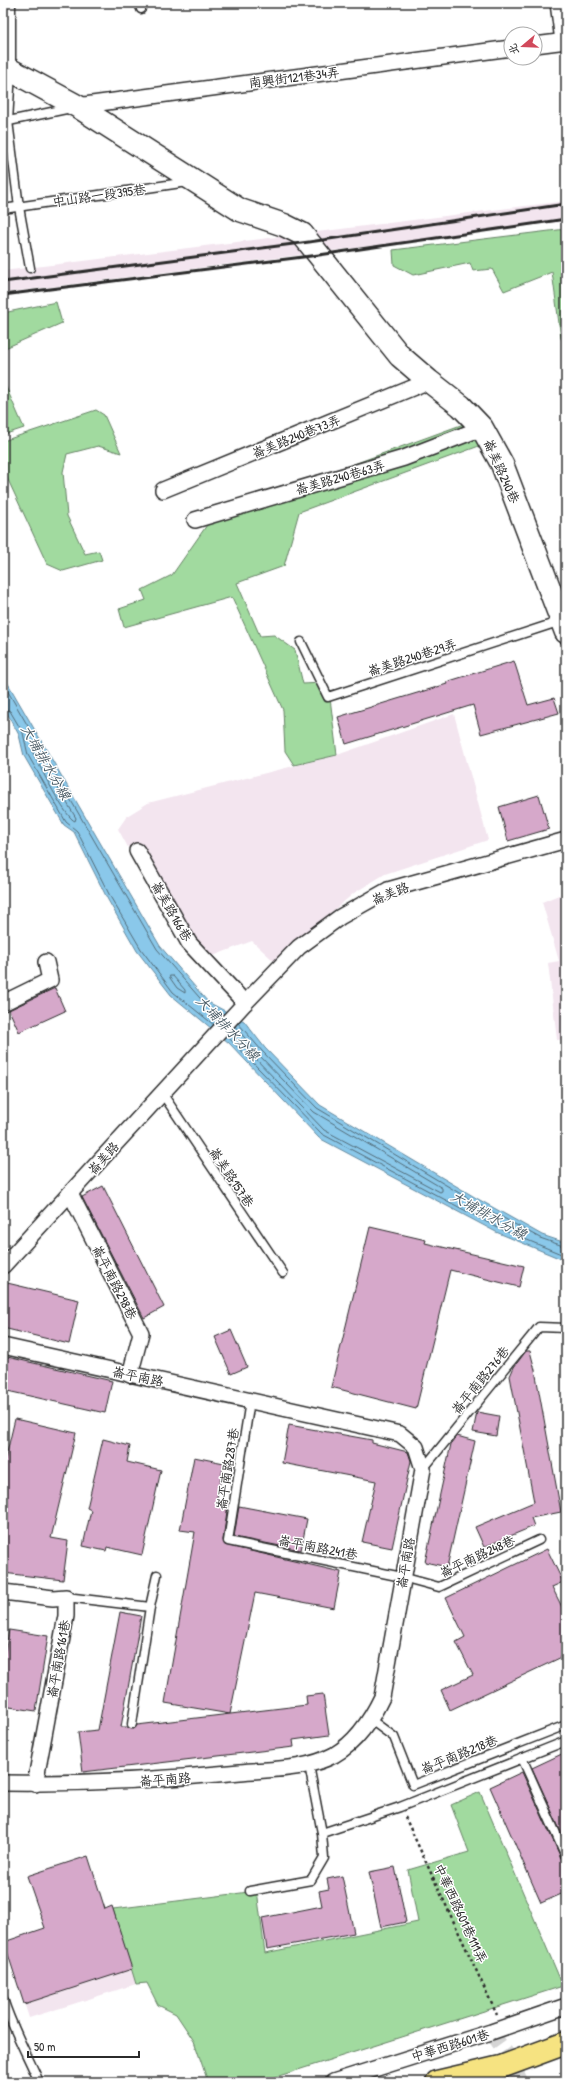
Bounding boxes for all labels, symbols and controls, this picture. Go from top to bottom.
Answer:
north arrow [503,26,543,66]
text: 北 [505,42,522,57]
street label: 南興街121巷34弄 [248,63,340,91]
street label: 中山路一段395巷 [51,180,147,210]
street label: 崙美路240巷73弄 [249,410,343,462]
street label: 崙美路240巷 [480,436,524,506]
street label: 崙美路240巷63弄 [293,456,387,498]
street label: 崙美路240巷29弄 [365,634,459,680]
water label: 大埔排水分線 [17,721,76,804]
street label: 崙美路166巷 [147,877,197,945]
street label: 崙美路 [369,877,411,909]
water label: 大埔排水分線 [192,991,265,1065]
street label: 崙美路 [83,1137,123,1179]
street label: 崙美路157巷 [205,1144,259,1210]
water label: 大埔排水分線 [448,1186,531,1244]
street label: 崙平南路298巷 [88,1242,142,1322]
street label: 崙平南路276巷 [447,1342,513,1418]
street label: 崙平南路 [111,1362,165,1390]
street label: 崙平南路287巷 [212,1427,242,1511]
street label: 崙平南路241巷 [277,1530,359,1564]
street label: 崙平南路248巷 [436,1531,518,1581]
street label: 崙平南路 [392,1536,418,1590]
street label: 崙平南路161巷 [42,1618,74,1700]
street label: 崙平南路218巷 [418,1730,500,1778]
street label: 崙平南路 [138,1768,192,1790]
street label: 中華西路601巷111弄 [430,1860,492,1966]
street label: 中華西路601巷 [409,2025,491,2065]
scale bar [28,2033,139,2059]
text: 50 m [34,2038,55,2055]

